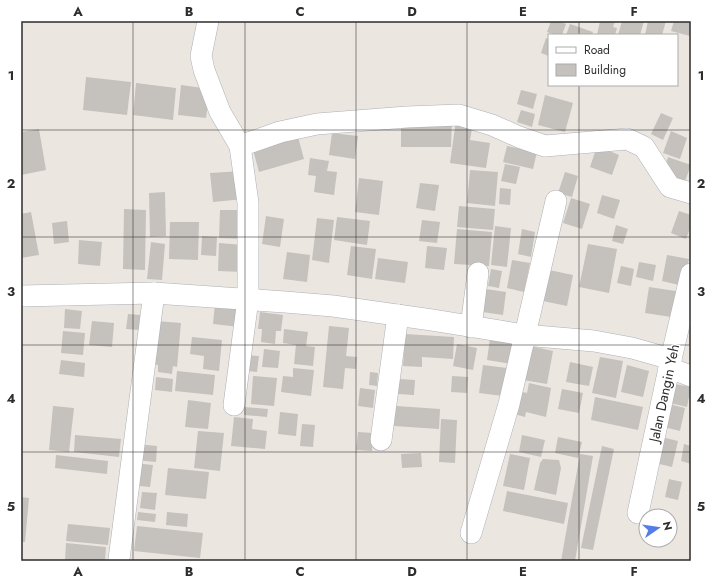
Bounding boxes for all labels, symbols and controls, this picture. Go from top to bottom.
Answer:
text: A [72,2,83,21]
text: B [185,2,194,21]
text: C [295,2,305,21]
text: D [407,2,417,21]
text: E [519,2,527,21]
text: F [630,2,638,21]
legend [548,34,678,86]
text: Road [584,41,610,59]
text: Building [584,61,626,79]
text: 1 [8,66,14,85]
text: 1 [698,66,704,85]
text: 2 [7,174,15,193]
text: 2 [697,174,705,193]
text: 3 [7,282,15,301]
text: 3 [697,282,705,301]
street label: Jalan Dangin Yeh [643,342,684,446]
text: 4 [6,389,16,408]
text: 4 [696,389,706,408]
text: 5 [7,497,15,516]
text: 5 [697,497,705,516]
north arrow [638,508,678,548]
text: N [659,520,677,532]
text: A [72,562,83,581]
text: B [185,562,194,581]
text: C [295,562,305,581]
text: D [407,562,417,581]
text: E [519,562,527,581]
text: F [630,562,638,581]

